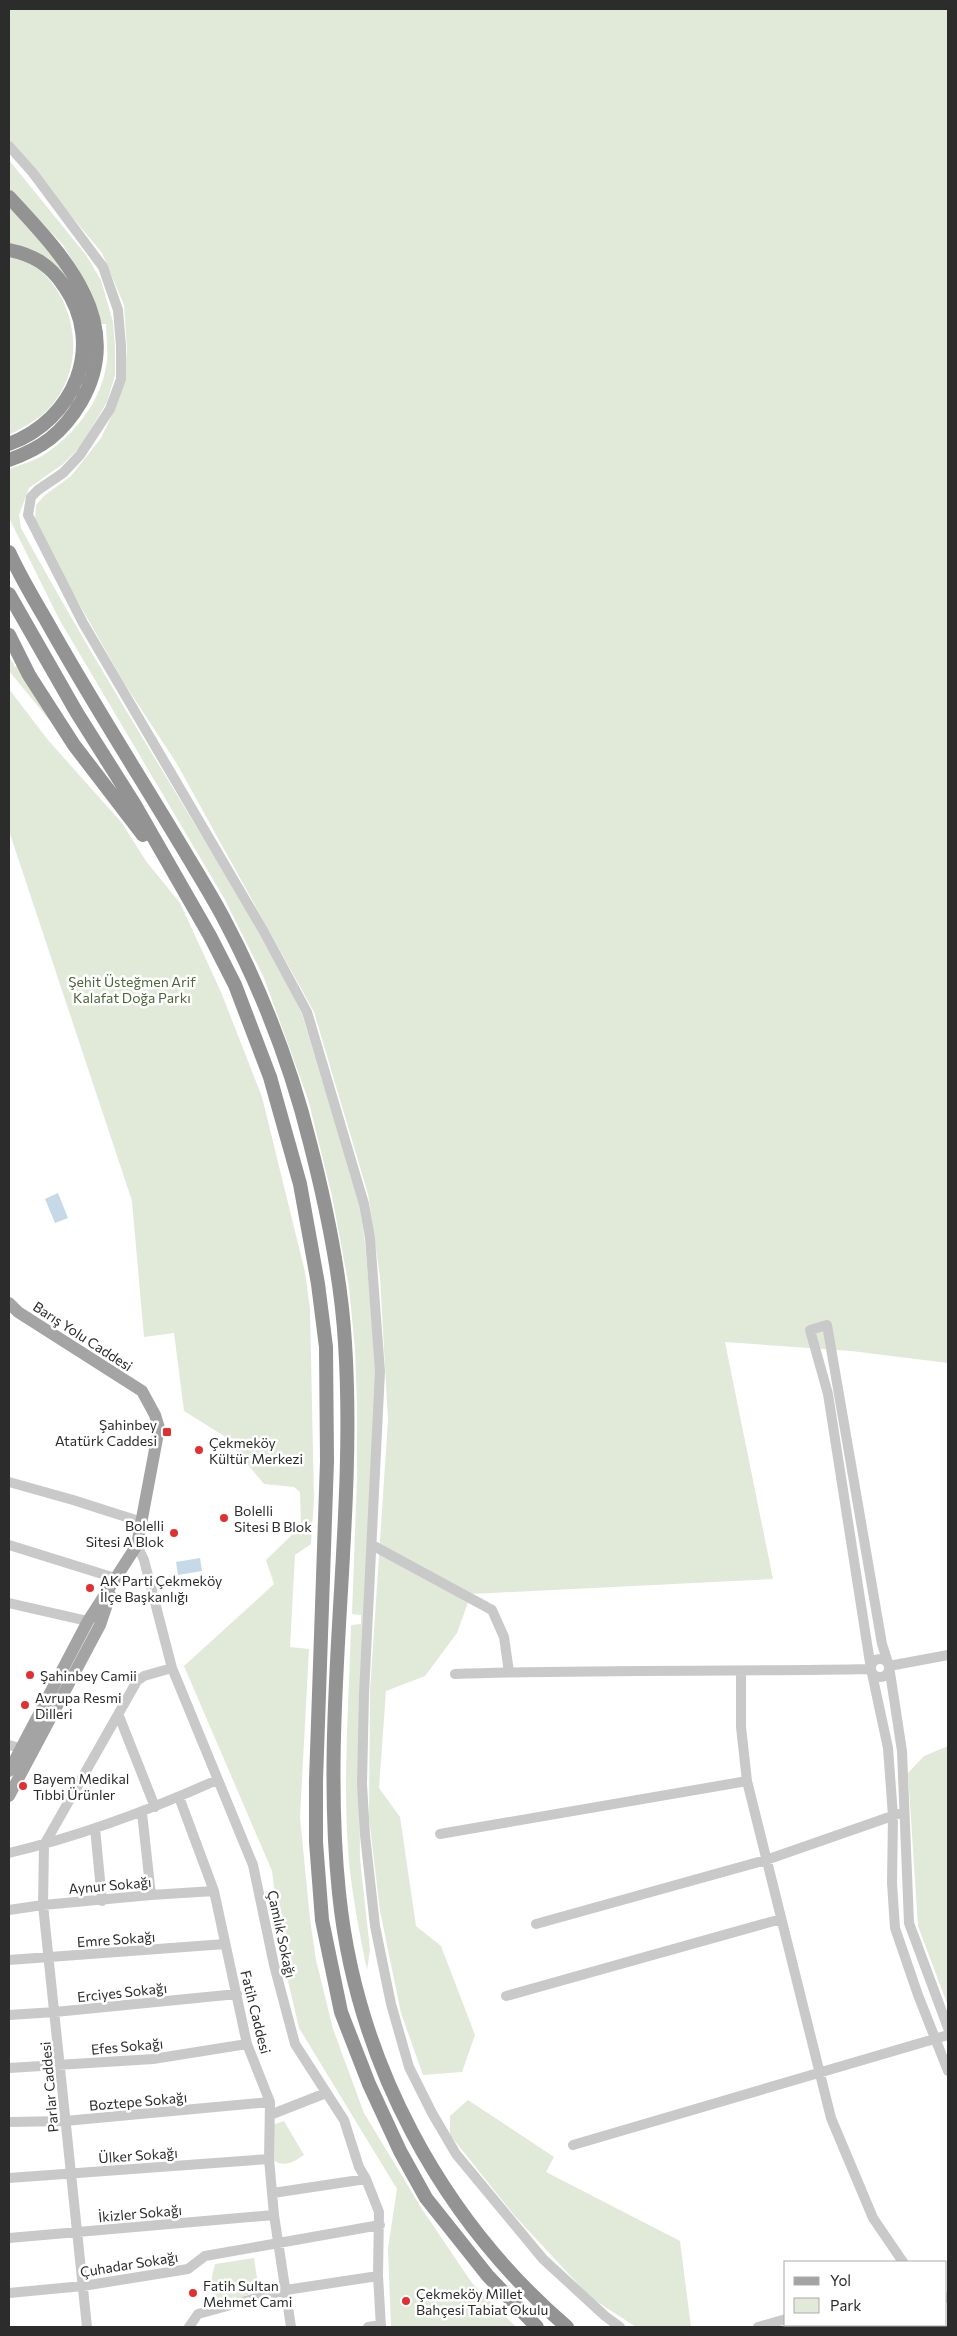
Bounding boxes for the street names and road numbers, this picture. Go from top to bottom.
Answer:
street label: Barış Yolu Caddesi [30,1297,136,1375]
street label: Aynur Sokağı [68,1873,152,1897]
street label: Çamlık Sokağı [264,1889,300,1979]
street label: Emre Sokağı [76,1928,156,1950]
street label: Fatih Caddesi [237,1968,275,2056]
street label: Erciyes Sokağı [76,1979,168,2005]
street label: Efes Sokağı [90,2034,164,2058]
street label: Parlar Caddesi [37,2041,61,2133]
street label: Boztepe Sokağı [88,2088,188,2114]
street label: Ülker Sokağı [98,2144,178,2166]
street label: İkizler Sokağı [97,2201,183,2225]
street label: Çuhadar Sokağı [79,2248,179,2280]

